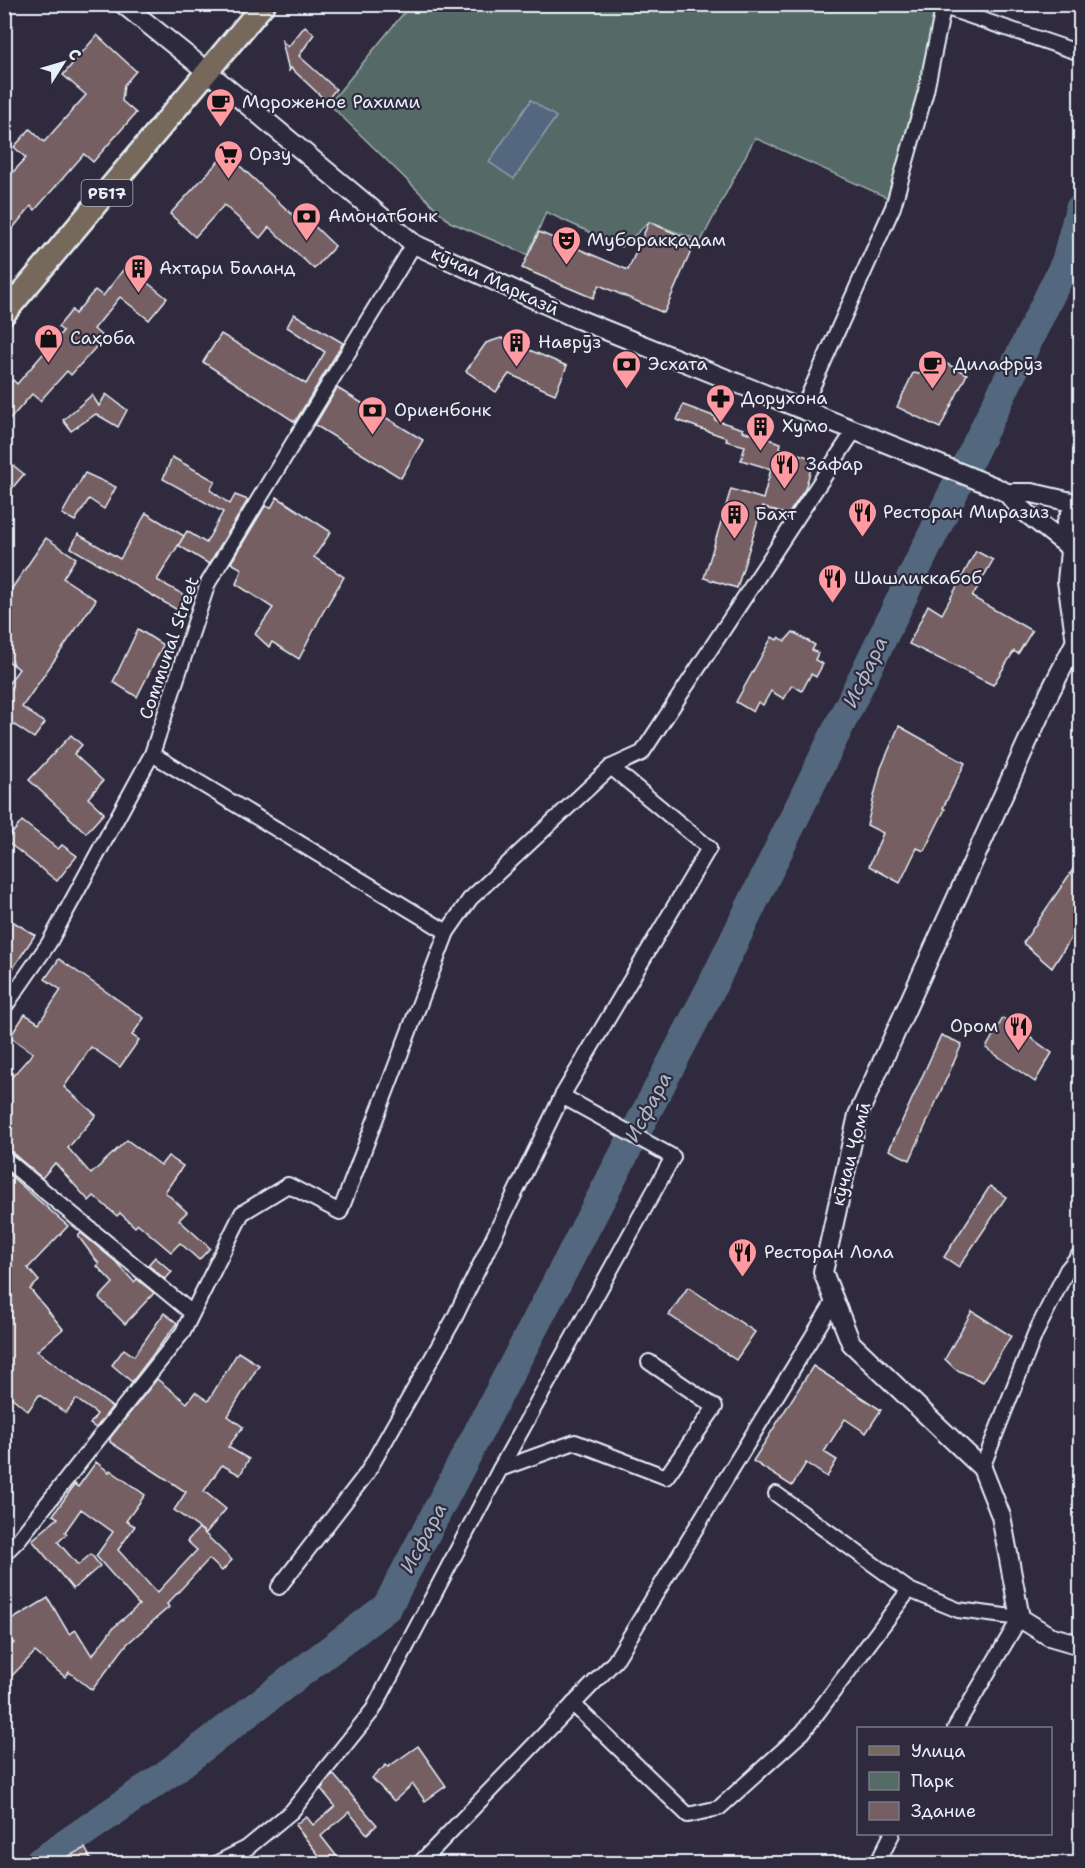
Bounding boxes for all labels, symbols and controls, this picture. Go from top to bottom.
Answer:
north arrow [33,33,93,93]
text: С [63,44,86,65]
cafe icon: Мороженое Рахими [205,86,237,128]
place label: Мороженое Рахими [242,90,421,114]
supermarket icon: Орзу [212,138,244,180]
place label: Орзу [249,142,291,166]
road number: РБ17 [82,180,132,206]
bank icon: Амонатбонк [291,200,323,242]
place label: Амонатбонк [328,204,438,228]
theatre icon: Муборакқадам [550,224,582,266]
place label: Муборакқадам [587,228,726,252]
street label: кӯчаи Марказӣ [427,241,563,321]
building icon: Ахтари Баланд [122,252,154,294]
place label: Ахтари Баланд [159,256,296,280]
shop icon: Саҳоба [33,322,65,364]
place label: Саҳоба [70,326,135,350]
building icon: Наврӯз [501,326,533,368]
place label: Наврӯз [538,330,601,354]
bank icon: Эсхата [611,348,643,390]
cafe icon: Дилафрӯз [916,348,948,390]
place label: Эсхата [648,352,708,376]
place label: Дилафрӯз [953,352,1043,376]
pharmacy icon: Дорухона [704,382,736,424]
place label: Дорухона [741,386,827,410]
bank icon: Ориенбонк [357,394,389,436]
place label: Ориенбонк [394,398,492,422]
building icon: Хумо [745,410,777,452]
place label: Хумо [782,414,828,438]
restaurant icon: Зафар [769,448,801,490]
place label: Зафар [806,452,863,476]
restaurant icon: Ресторан Миразиз [846,496,878,538]
building icon: Бахт [718,498,750,540]
place label: Ресторан Миразиз [883,500,1049,524]
place label: Бахт [755,502,798,526]
restaurant icon: Шашликкабоб [817,562,849,604]
place label: Шашликкабоб [854,566,982,590]
street label: Communal Street [133,573,205,722]
water label: Исфара [837,632,893,712]
restaurant icon: Ором [1003,1010,1035,1052]
place label: Ором [950,1014,998,1038]
water label: Исфара [619,1067,677,1147]
street label: кӯчаи Ҷомӣ [826,1099,876,1209]
restaurant icon: Ресторан Лола [727,1236,759,1278]
place label: Ресторан Лола [764,1240,894,1264]
water label: Исфара [394,1498,452,1578]
legend [857,1727,1052,1835]
text: Улица [911,1739,965,1763]
text: Парк [911,1769,954,1793]
text: Здание [911,1799,976,1823]

